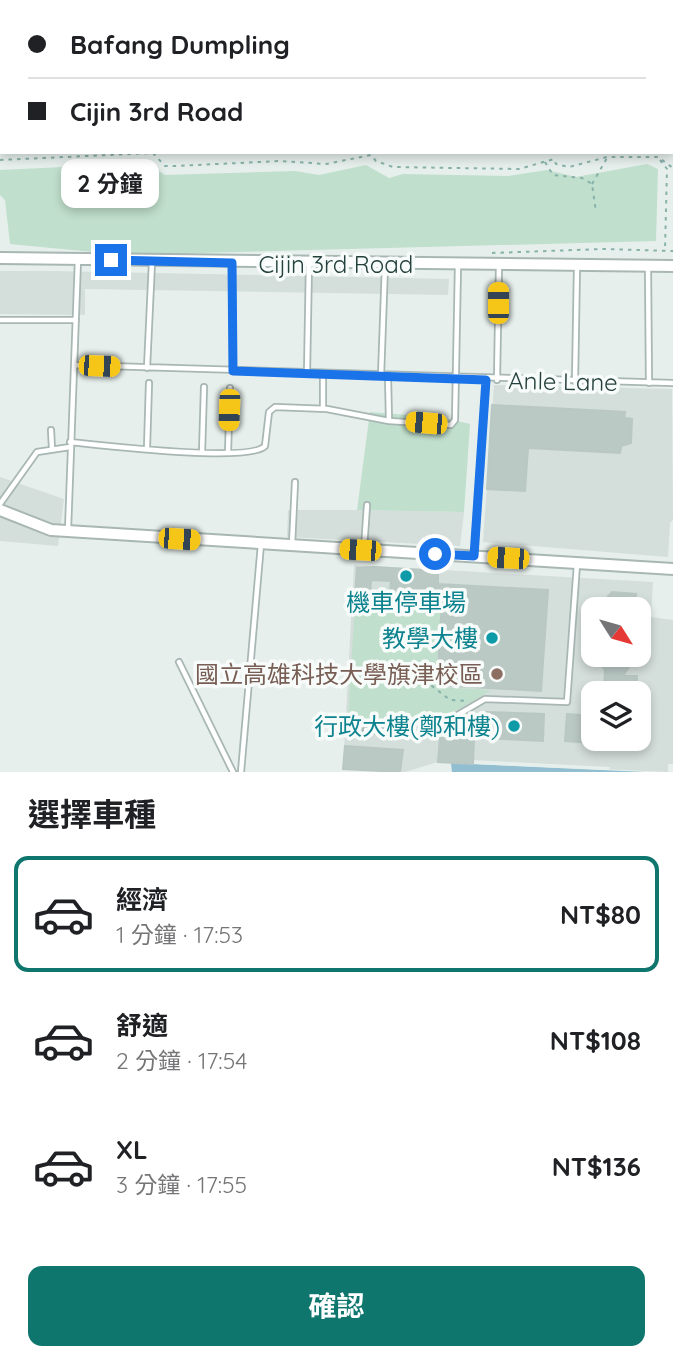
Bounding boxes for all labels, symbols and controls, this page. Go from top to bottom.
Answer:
text: Bafang Dumpling [70,28,290,61]
text: Cijin 3rd Road [70,95,243,128]
callout: 2 分鐘 [62,159,160,208]
text: 2 分鐘 [77,169,143,198]
route end [95,244,127,276]
street label: Cijin 3rd Road [259,249,413,279]
car [488,282,509,324]
car [78,355,121,377]
street label: Anle Lane [508,365,618,397]
car [218,389,241,431]
car [405,411,448,435]
car [158,527,201,551]
car [339,538,382,562]
route start [419,538,451,570]
car [487,546,530,570]
marker: 機車停車場 [398,568,414,584]
place label: 機車停車場 [346,587,466,617]
north arrow [581,597,651,667]
map controls [581,597,651,751]
place label: 教學大樓 [382,623,478,653]
marker: 教學大樓 [484,630,500,646]
place label: 國立高雄科技大學旗津校區 [195,659,483,689]
marker: 國立高雄科技大學旗津校區 [489,666,505,682]
button: layers [581,681,651,751]
place label: 行政大樓(鄭和樓) [314,711,500,741]
marker: 行政大樓(鄭和樓) [506,718,522,734]
text: 選擇車種 [28,794,156,834]
icon: car [32,883,95,946]
text: 經濟 [116,883,168,916]
text: NT$80 [560,898,641,931]
text: 1 分鐘 · 17:53 [116,920,243,949]
icon: car [32,1009,95,1072]
text: 舒適 [116,1009,168,1042]
text: NT$108 [550,1024,641,1057]
text: 2 分鐘 · 17:54 [116,1046,247,1075]
text: XL [116,1133,148,1166]
icon: car [32,1135,95,1198]
text: NT$136 [552,1150,641,1183]
text: 3 分鐘 · 17:55 [116,1170,247,1199]
button: 確認 [28,1266,645,1346]

